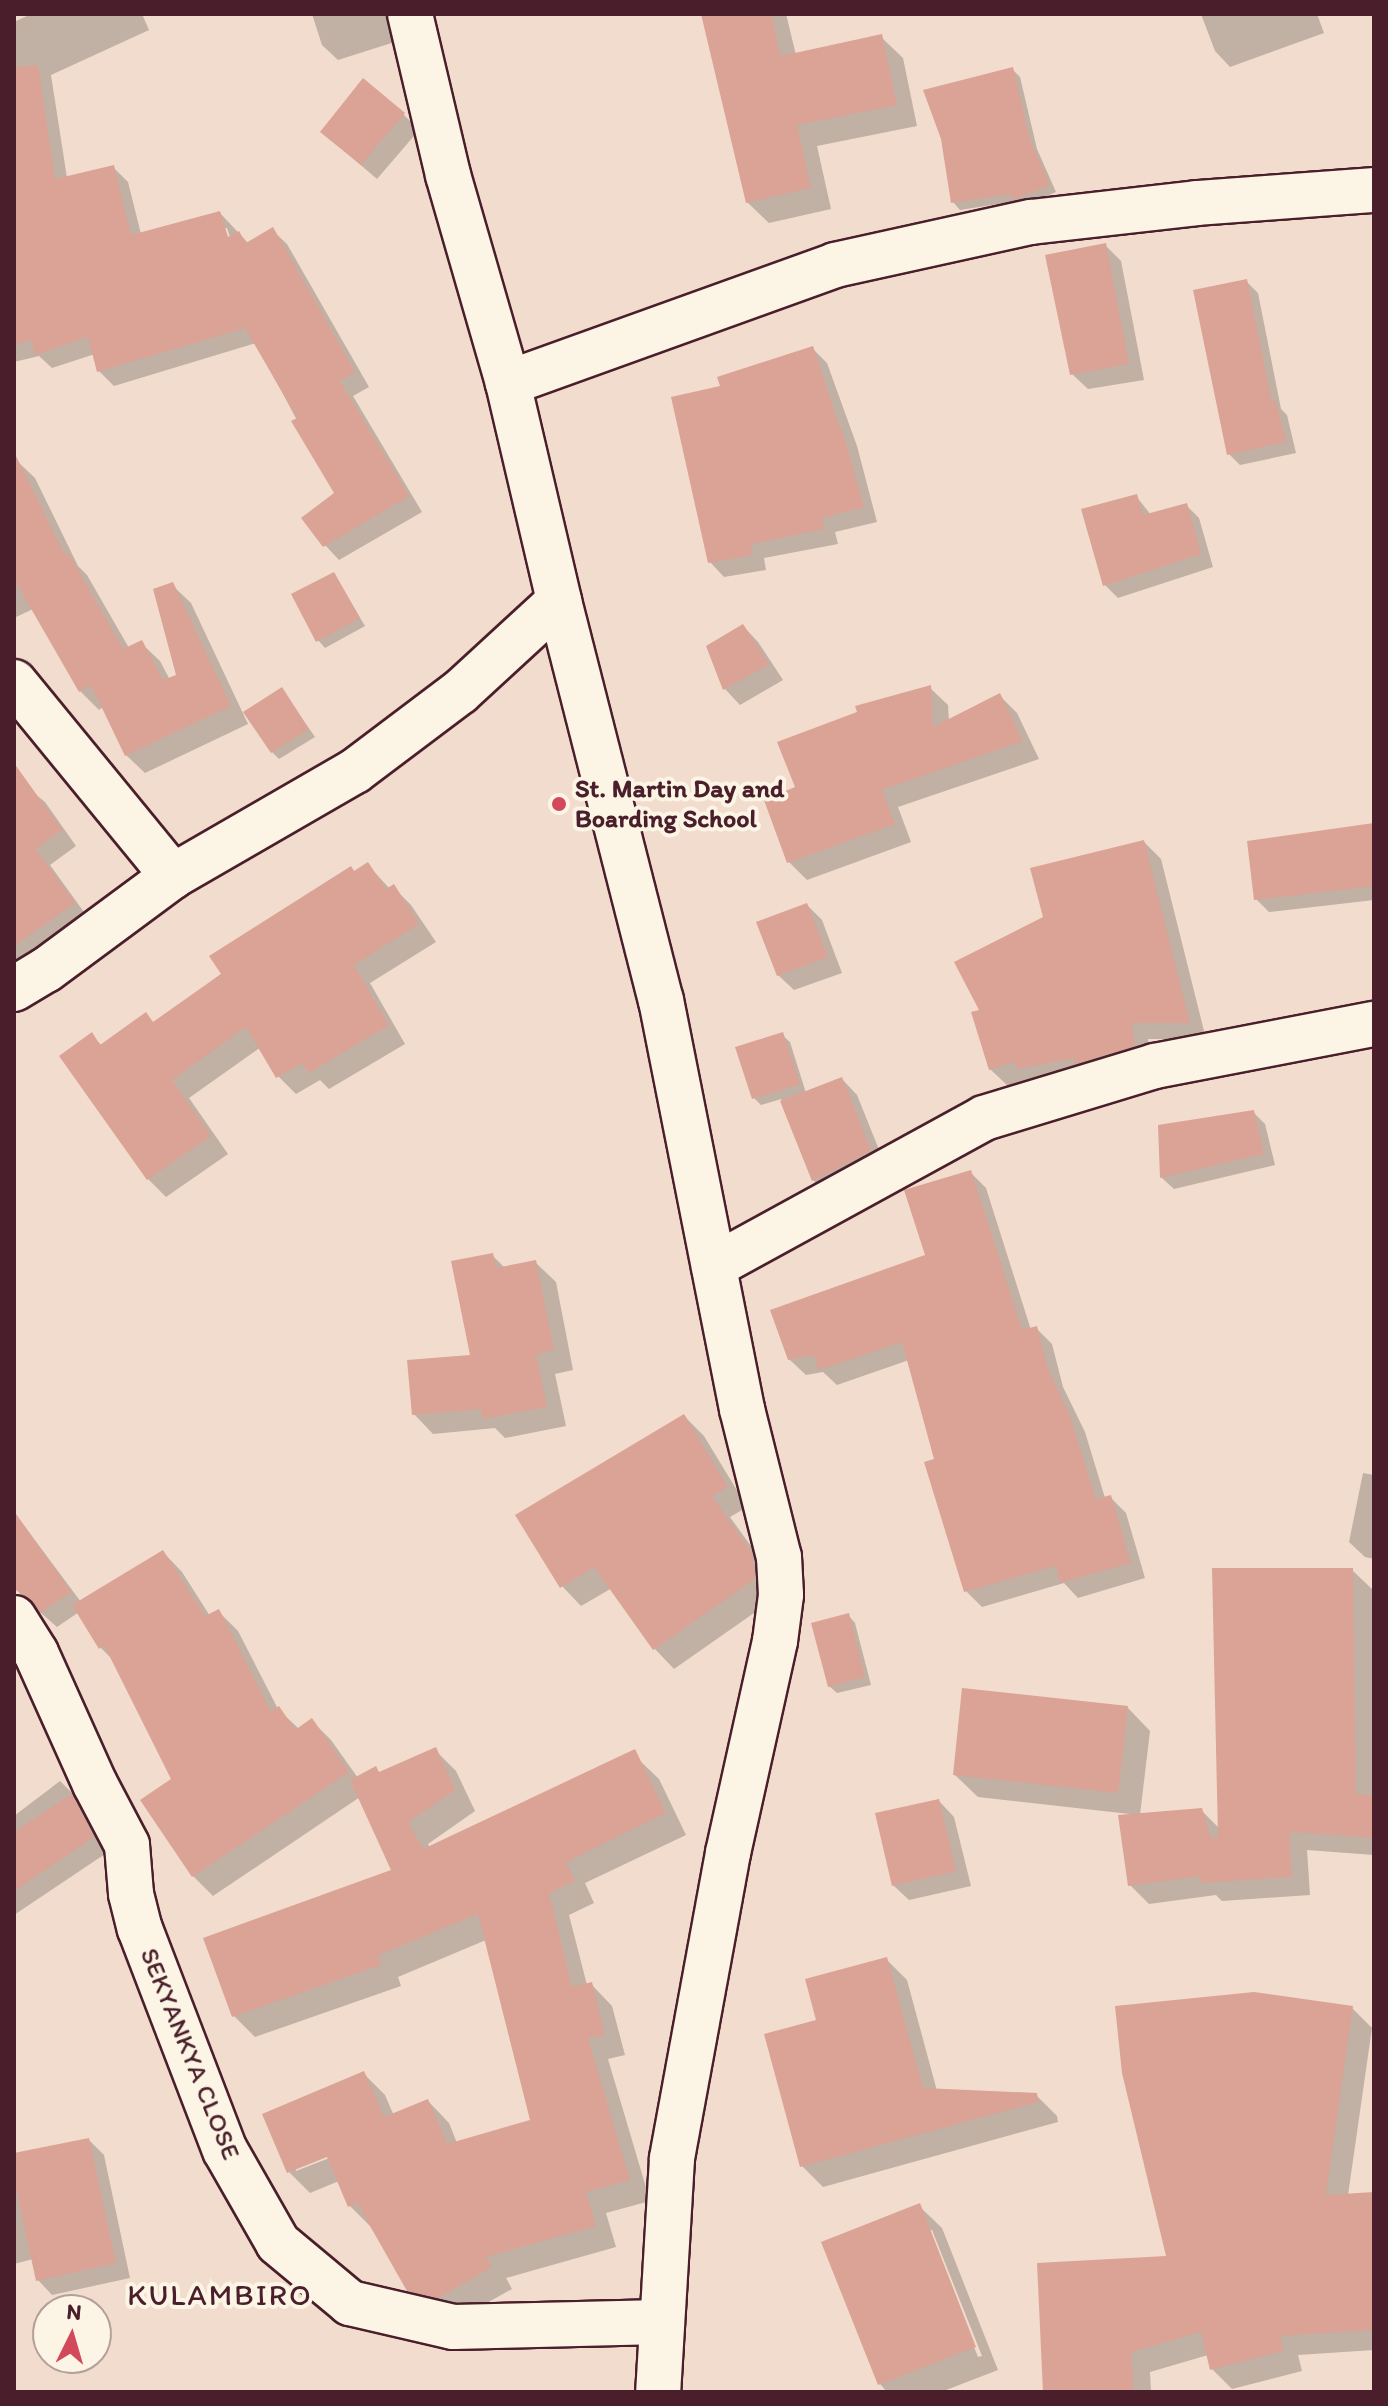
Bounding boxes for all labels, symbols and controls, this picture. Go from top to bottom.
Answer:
place label: St. Martin Day and Boarding School [575,773,784,834]
marker: St. Martin Day and Boarding School [550,795,568,813]
street label: SEKYANKYA CLOSE [133,1944,247,2164]
district label: KULAMBIRO [127,2277,313,2313]
north arrow [32,2294,112,2374]
text: N [65,2297,83,2326]

